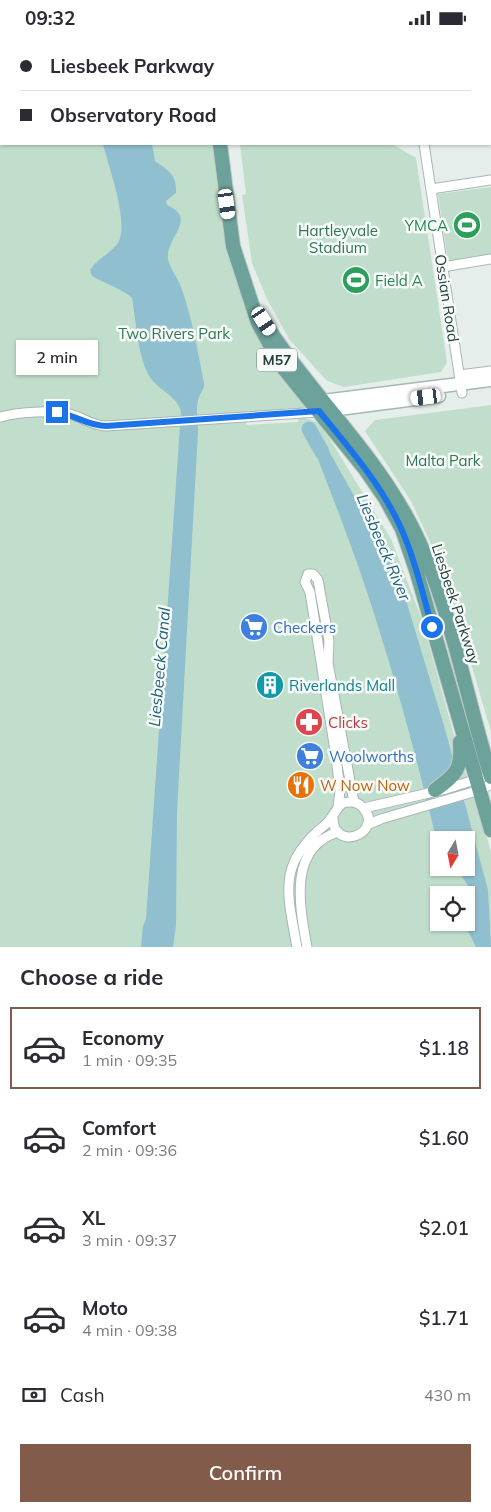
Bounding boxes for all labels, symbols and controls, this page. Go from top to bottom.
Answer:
text: 09:32 [25,6,75,30]
text: Liesbeek Parkway [50,54,214,78]
text: Observatory Road [50,103,216,127]
car [217,188,236,220]
sports icon: YMCA [452,210,482,240]
place label: YMCA [404,216,448,235]
park label: Hartleyvale Stadium [298,221,378,257]
street label: Ossian Road [431,253,463,343]
sports icon: Field A [341,265,371,295]
place label: Field A [375,271,423,290]
car [249,304,278,338]
park label: Two Rivers Park [118,324,230,343]
callout: 2 min [16,339,98,375]
text: 2 min [36,347,78,367]
road number: M57 [257,349,297,371]
car [410,388,441,406]
route end [46,401,68,423]
park label: Malta Park [405,451,481,470]
water label: Liesbeeck River [352,490,416,605]
street label: Liesbeek Parkway [428,541,484,667]
water label: Liesbeeck Canal [144,606,174,727]
supermarket icon: Checkers [239,612,269,642]
route start [421,616,443,638]
place label: Checkers [273,618,336,637]
building icon: Riverlands Mall [255,670,285,700]
place label: Riverlands Mall [289,676,395,695]
pharmacy icon: Clicks [294,707,324,737]
place label: Clicks [328,713,368,732]
supermarket icon: Woolworths [295,741,325,771]
place label: Woolworths [329,747,414,766]
restaurant icon: W Now Now [286,770,316,800]
place label: W Now Now [320,776,410,795]
north arrow [430,831,475,876]
map controls [430,831,475,931]
button: locate [430,886,475,931]
text: Choose a ride [20,963,163,991]
icon: car [22,1026,67,1071]
text: Economy [82,1026,164,1050]
text: $1.18 [419,1036,469,1060]
text: 1 min · 09:35 [82,1050,177,1070]
icon: car [22,1116,67,1161]
text: Comfort [82,1116,156,1140]
text: $1.60 [419,1126,469,1150]
text: 2 min · 09:36 [82,1140,177,1160]
icon: car [22,1206,67,1251]
text: XL [82,1206,105,1230]
text: $2.01 [419,1216,469,1240]
text: 3 min · 09:37 [82,1230,177,1250]
icon: car [22,1296,67,1341]
text: Moto [82,1296,128,1320]
text: $1.71 [419,1306,469,1330]
text: 4 min · 09:38 [82,1320,177,1340]
icon: cash [20,1381,48,1409]
text: Cash [60,1383,105,1407]
text: 430 m [424,1385,471,1405]
button: Confirm [20,1444,471,1502]

